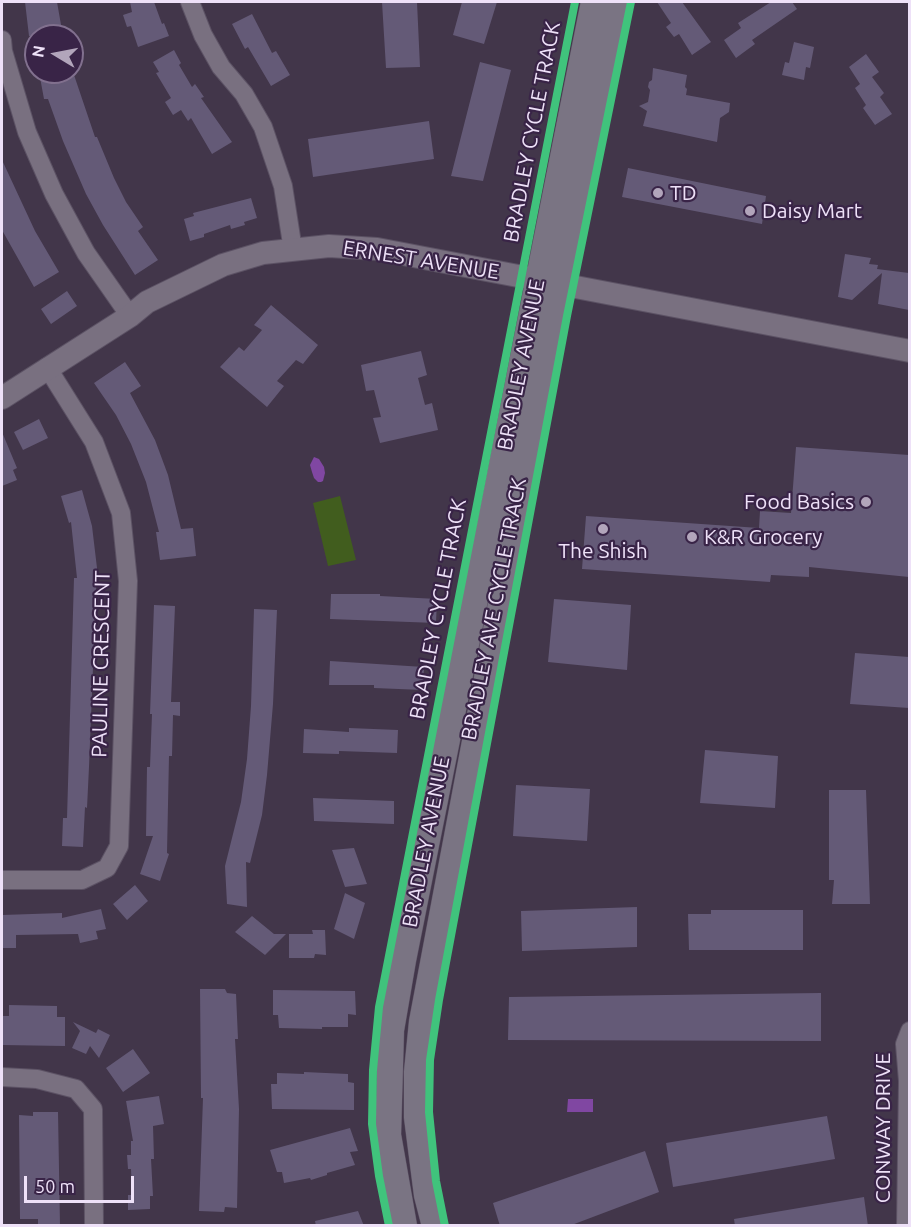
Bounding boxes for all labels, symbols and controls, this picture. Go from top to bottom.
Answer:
street label: BRADLEY CYCLE TRACK [498,19,566,245]
north arrow [24,24,84,84]
text: N [28,44,48,59]
place label: TD [670,180,697,206]
marker: TD [651,186,665,200]
place label: Daisy Mart [762,198,862,224]
marker: Daisy Mart [743,204,757,218]
street label: ERNEST AVENUE [341,235,501,285]
street label: BRADLEY AVENUE [492,277,550,453]
street label: BRADLEY AVE CYCLE TRACK [456,476,532,742]
place label: Food Basics [744,489,854,515]
marker: Food Basics [859,495,873,509]
street label: BRADLEY CYCLE TRACK [404,496,472,722]
marker: The Shish [596,522,610,536]
place label: K&R Grocery [704,524,822,550]
marker: K&R Grocery [685,530,699,544]
place label: The Shish [558,538,648,564]
street label: PAULINE CRESCENT [87,570,115,758]
street label: BRADLEY AVENUE [397,754,455,930]
street label: CONWAY DRIVE [870,1053,896,1203]
scale bar [27,1164,136,1202]
text: 50 m [35,1176,75,1196]

